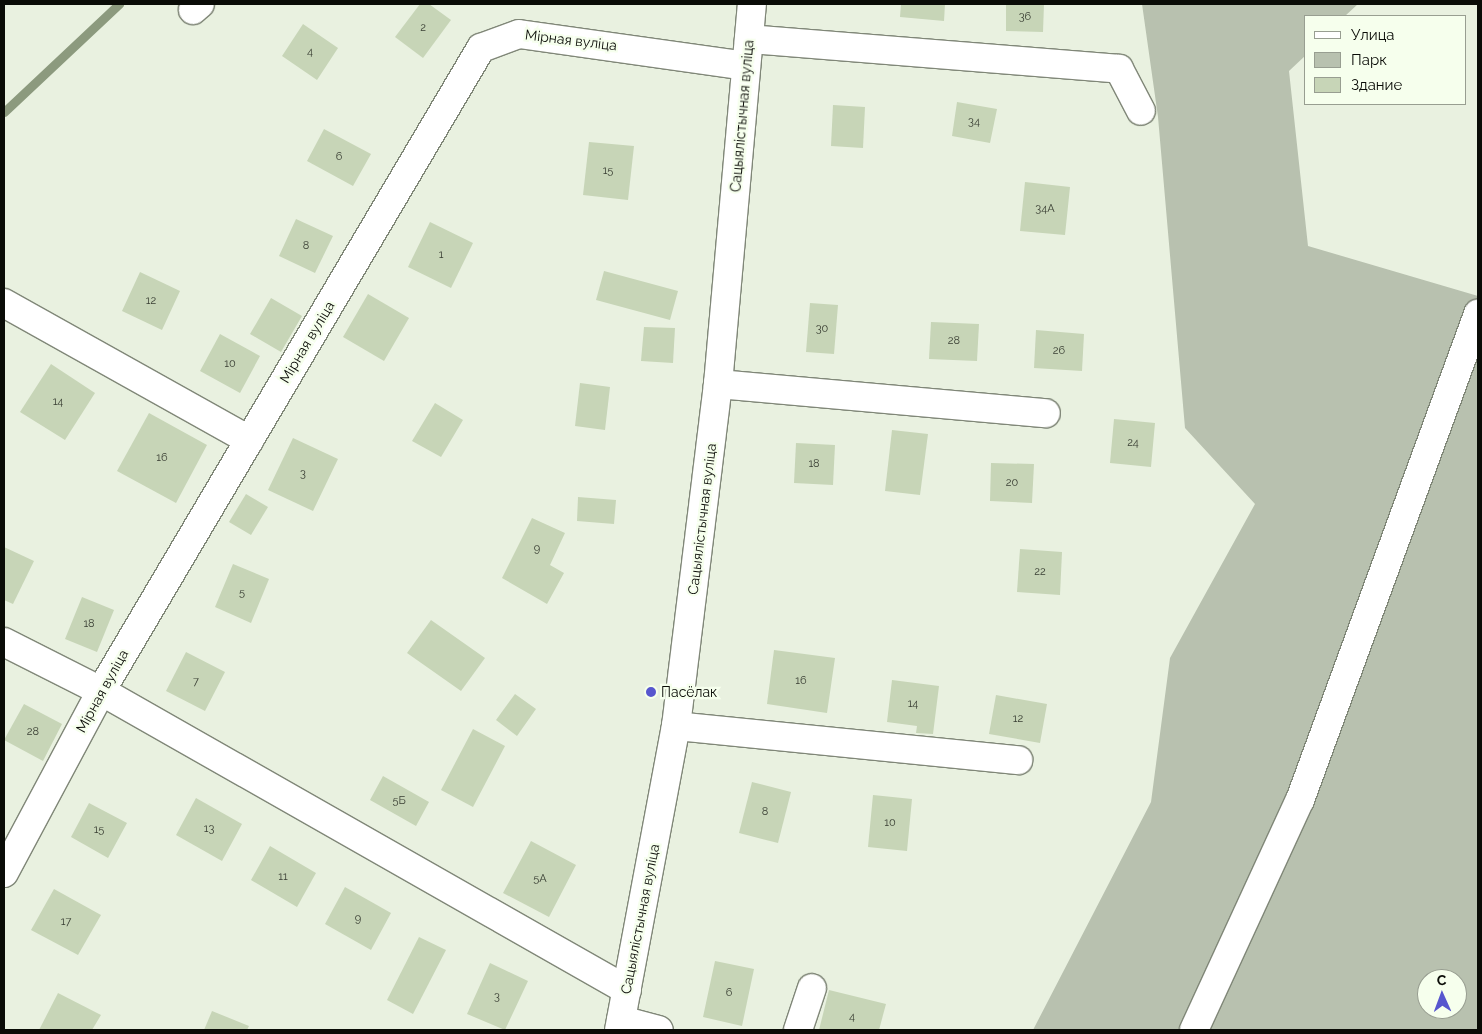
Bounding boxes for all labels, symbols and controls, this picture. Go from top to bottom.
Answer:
house number: 36 [1019,10,1031,24]
legend [1304,15,1467,105]
house number: 2 [420,21,426,35]
street label: Мірная вуліца [524,26,618,54]
text: Улица [1351,26,1395,44]
street label: Сацыялістычная вуліца [727,39,757,193]
house number: 4 [307,45,313,59]
text: Парк [1351,51,1387,69]
text: Здание [1351,76,1402,94]
house number: 34 [968,115,980,129]
house number: 6 [336,150,342,164]
house number: 15 [603,164,613,178]
house number: 34А [1035,202,1055,216]
house number: 8 [303,239,309,253]
house number: 1 [439,248,443,262]
house number: 12 [146,294,156,308]
street label: Мірная вуліца [276,298,338,386]
house number: 30 [816,322,828,336]
house number: 28 [948,334,960,348]
house number: 26 [1053,344,1065,358]
house number: 10 [224,357,236,371]
house number: 14 [53,395,63,409]
house number: 24 [1127,436,1139,450]
street label: Сацыялістычная вуліца [684,442,720,596]
house number: 16 [156,451,168,465]
house number: 18 [808,457,820,471]
house number: 3 [300,467,306,481]
house number: 20 [1006,476,1018,490]
house number: 9 [534,542,540,556]
house number: 22 [1034,565,1046,579]
house number: 5 [239,586,245,600]
house number: 18 [83,617,95,631]
street label: Мірная вуліца [72,647,132,735]
house number: 16 [795,674,807,688]
house number: 7 [193,675,199,689]
place label: Пасёлак [661,684,717,700]
marker: Пасёлак [645,686,657,698]
house number: 14 [908,697,918,711]
house number: 12 [1013,712,1023,726]
house number: 28 [27,725,39,739]
house number: 5Б [392,794,406,808]
house number: 8 [762,805,768,819]
house number: 10 [884,816,896,830]
house number: 13 [204,822,214,836]
house number: 15 [94,823,104,837]
street label: Сацыялістычная вуліца [617,842,663,996]
house number: 11 [278,870,288,884]
house number: 5А [533,872,547,886]
house number: 9 [355,912,361,926]
house number: 17 [61,915,71,929]
north arrow [1417,969,1467,1019]
text: С [1436,972,1447,988]
house number: 6 [726,986,732,1000]
house number: 3 [494,990,500,1004]
house number: 4 [849,1010,855,1024]

